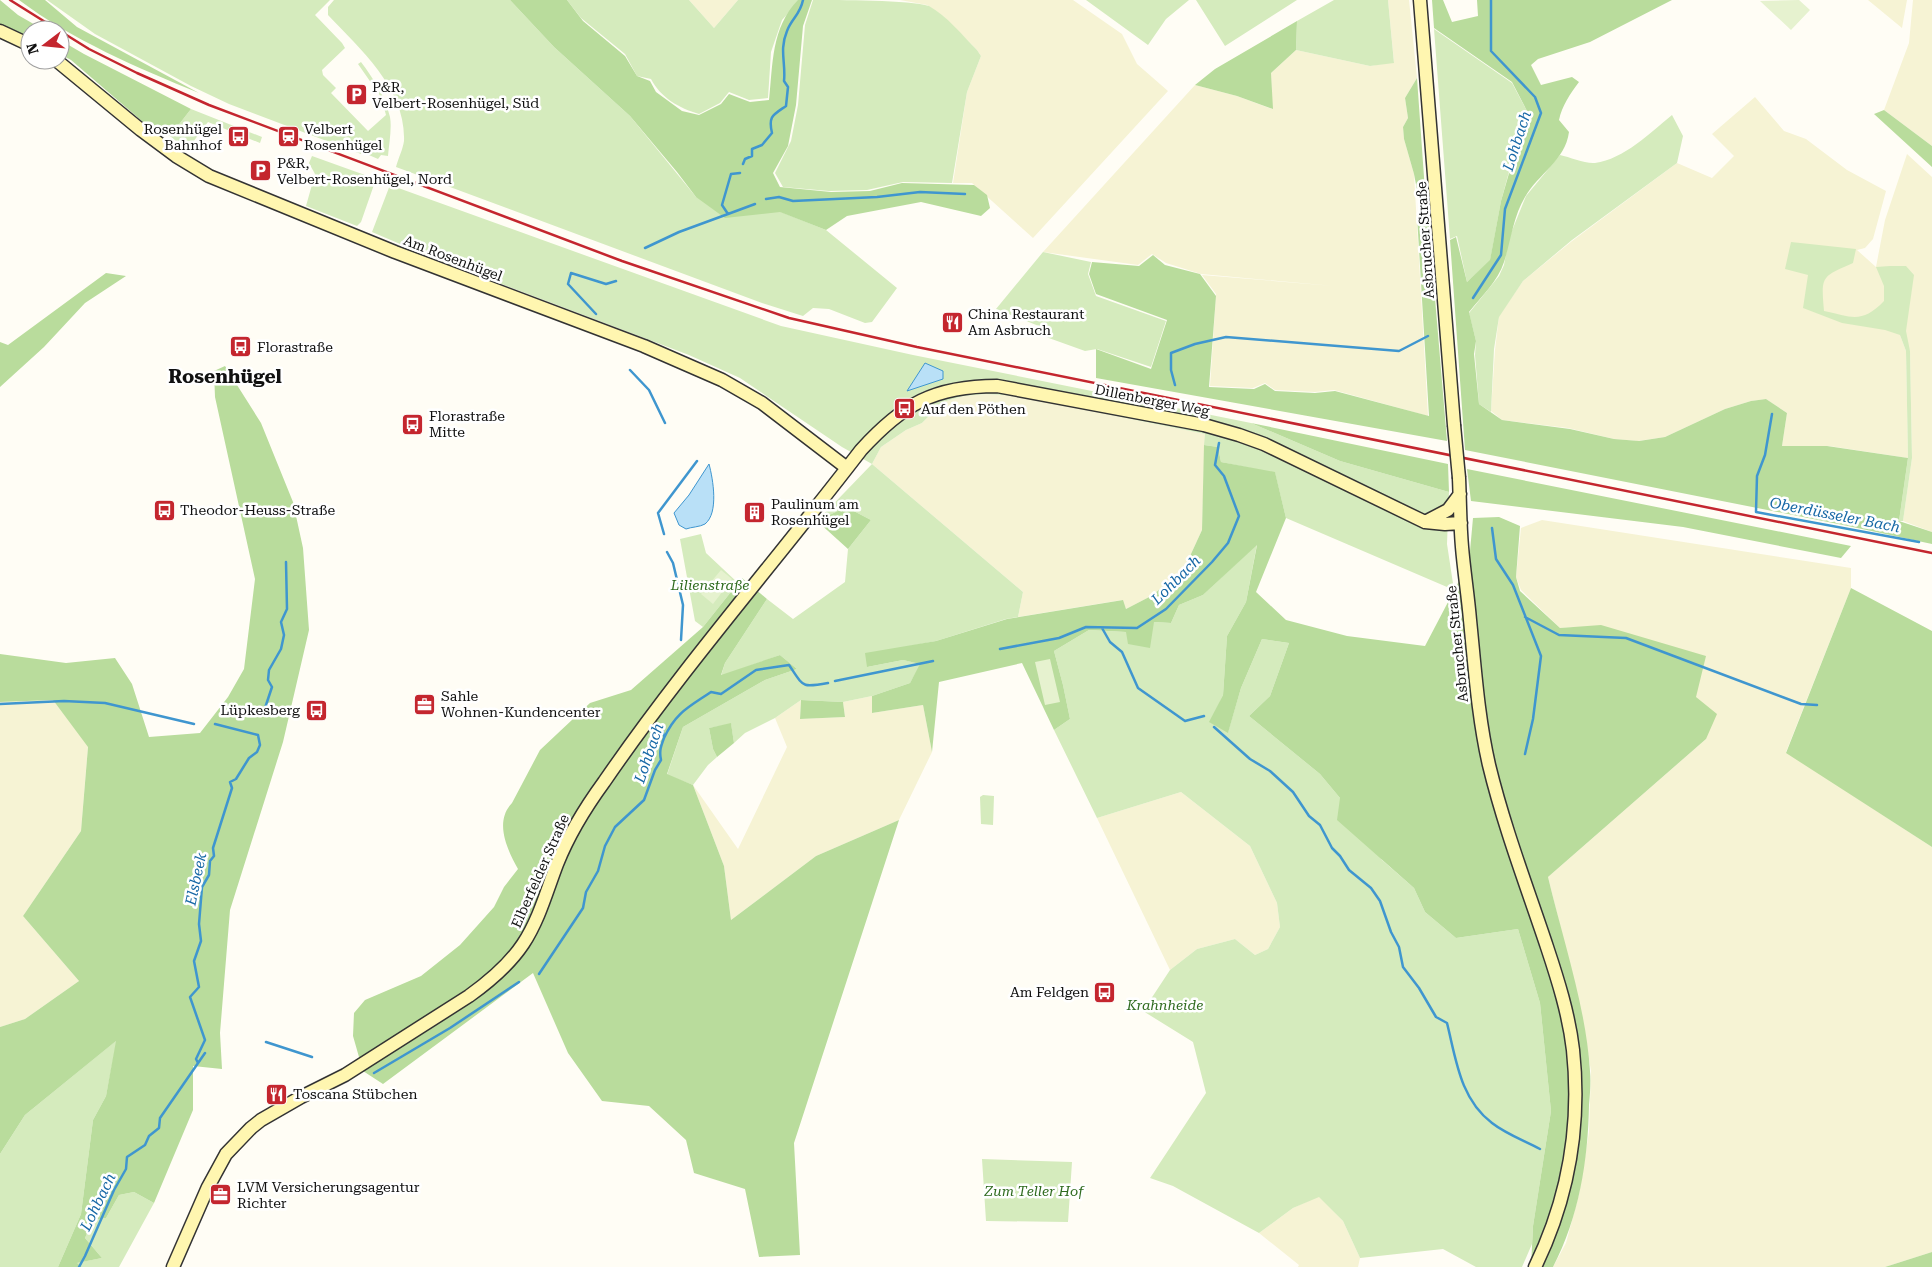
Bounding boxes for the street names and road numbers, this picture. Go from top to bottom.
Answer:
street label: Asbrucher Straße [1413,181,1437,299]
street label: Am Rosenhügel [401,232,505,284]
street label: Dillenberger Weg [1093,381,1211,419]
street label: Asbrucher Straße [1443,584,1471,703]
street label: Elberfelder Straße [508,812,572,930]

